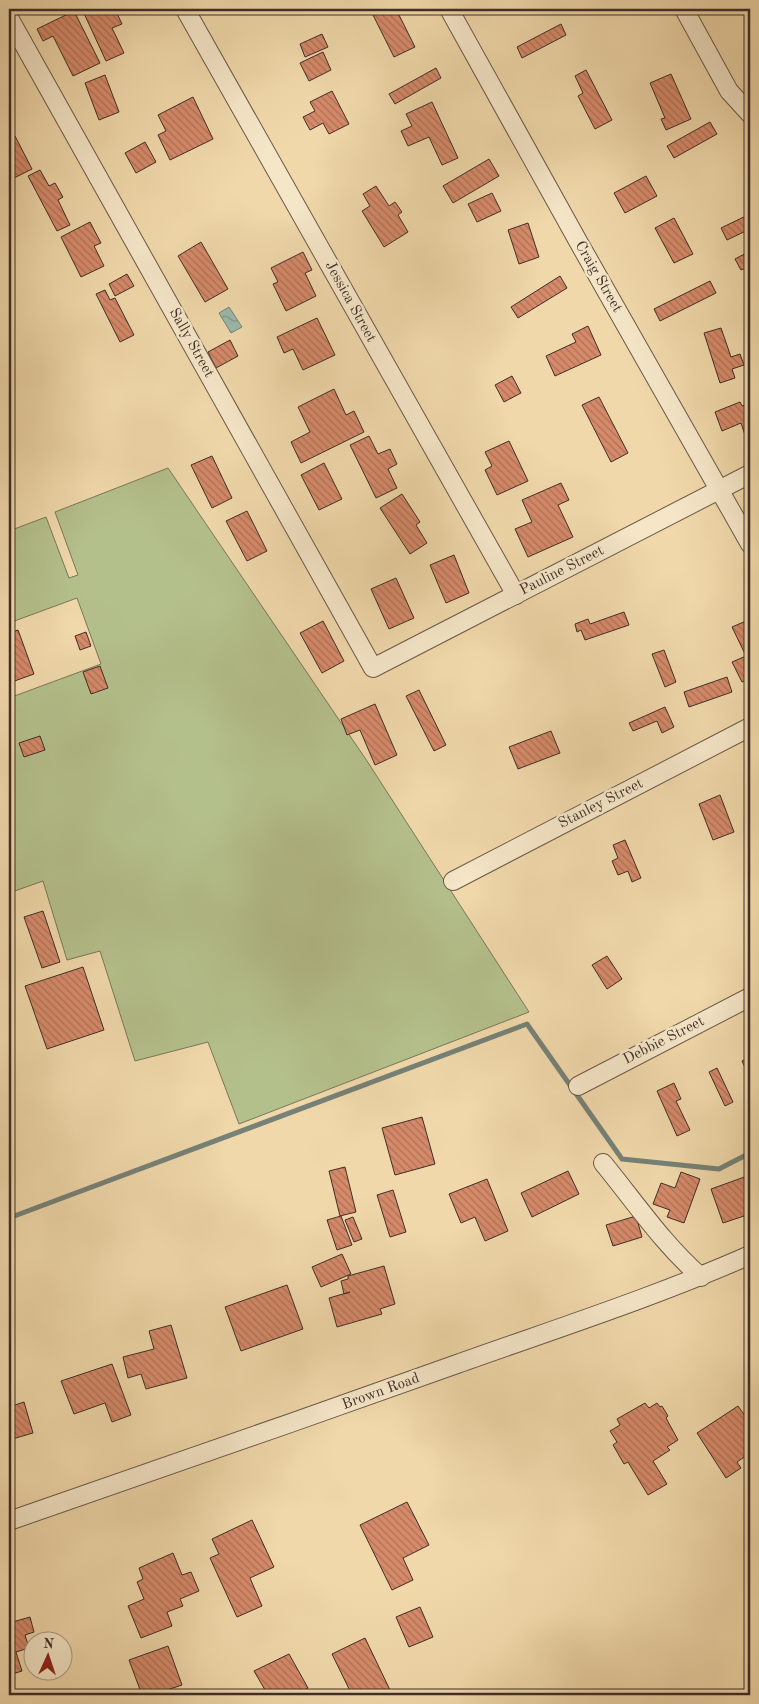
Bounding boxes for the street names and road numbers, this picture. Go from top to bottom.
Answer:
street label: Craig Street [572,239,624,315]
street label: Jessica Street [322,259,378,345]
street label: Sally Street [166,306,216,380]
street label: Pauline Street [518,543,606,599]
street label: Stanley Street [556,776,646,832]
street label: Debbie Street [621,1014,707,1068]
street label: Brown Road [340,1371,422,1413]

